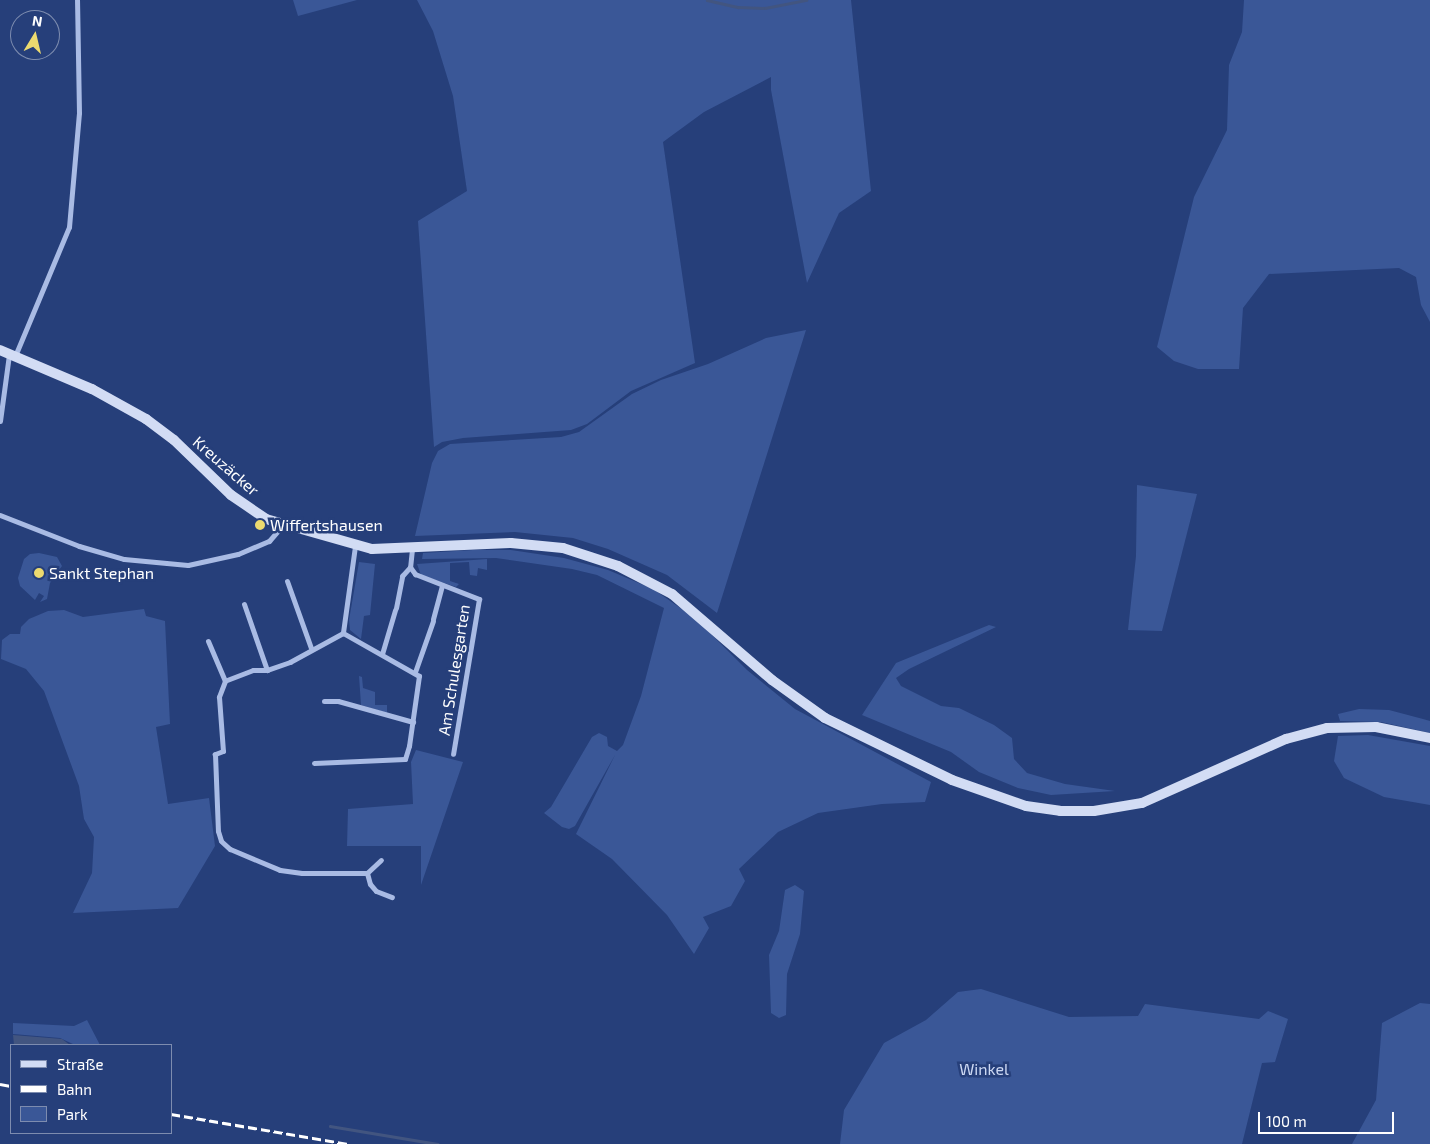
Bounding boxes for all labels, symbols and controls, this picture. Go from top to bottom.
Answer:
north arrow [10,10,60,60]
text: N [31,11,44,30]
street label: Kreuzäcker [189,432,263,500]
place label: Wiffertshausen [270,515,383,535]
marker: Wiffertshausen [254,519,266,531]
place label: Sankt Stephan [49,563,154,583]
marker: Sankt Stephan [33,567,45,579]
street label: Am Schulesgarten [434,603,474,737]
legend [10,1044,172,1134]
text: Straße [57,1055,103,1073]
park label: Winkel [959,1059,1009,1079]
text: Bahn [57,1080,92,1098]
scale bar [1260,1102,1396,1134]
text: Park [57,1105,88,1123]
text: 100 m [1266,1112,1307,1130]

